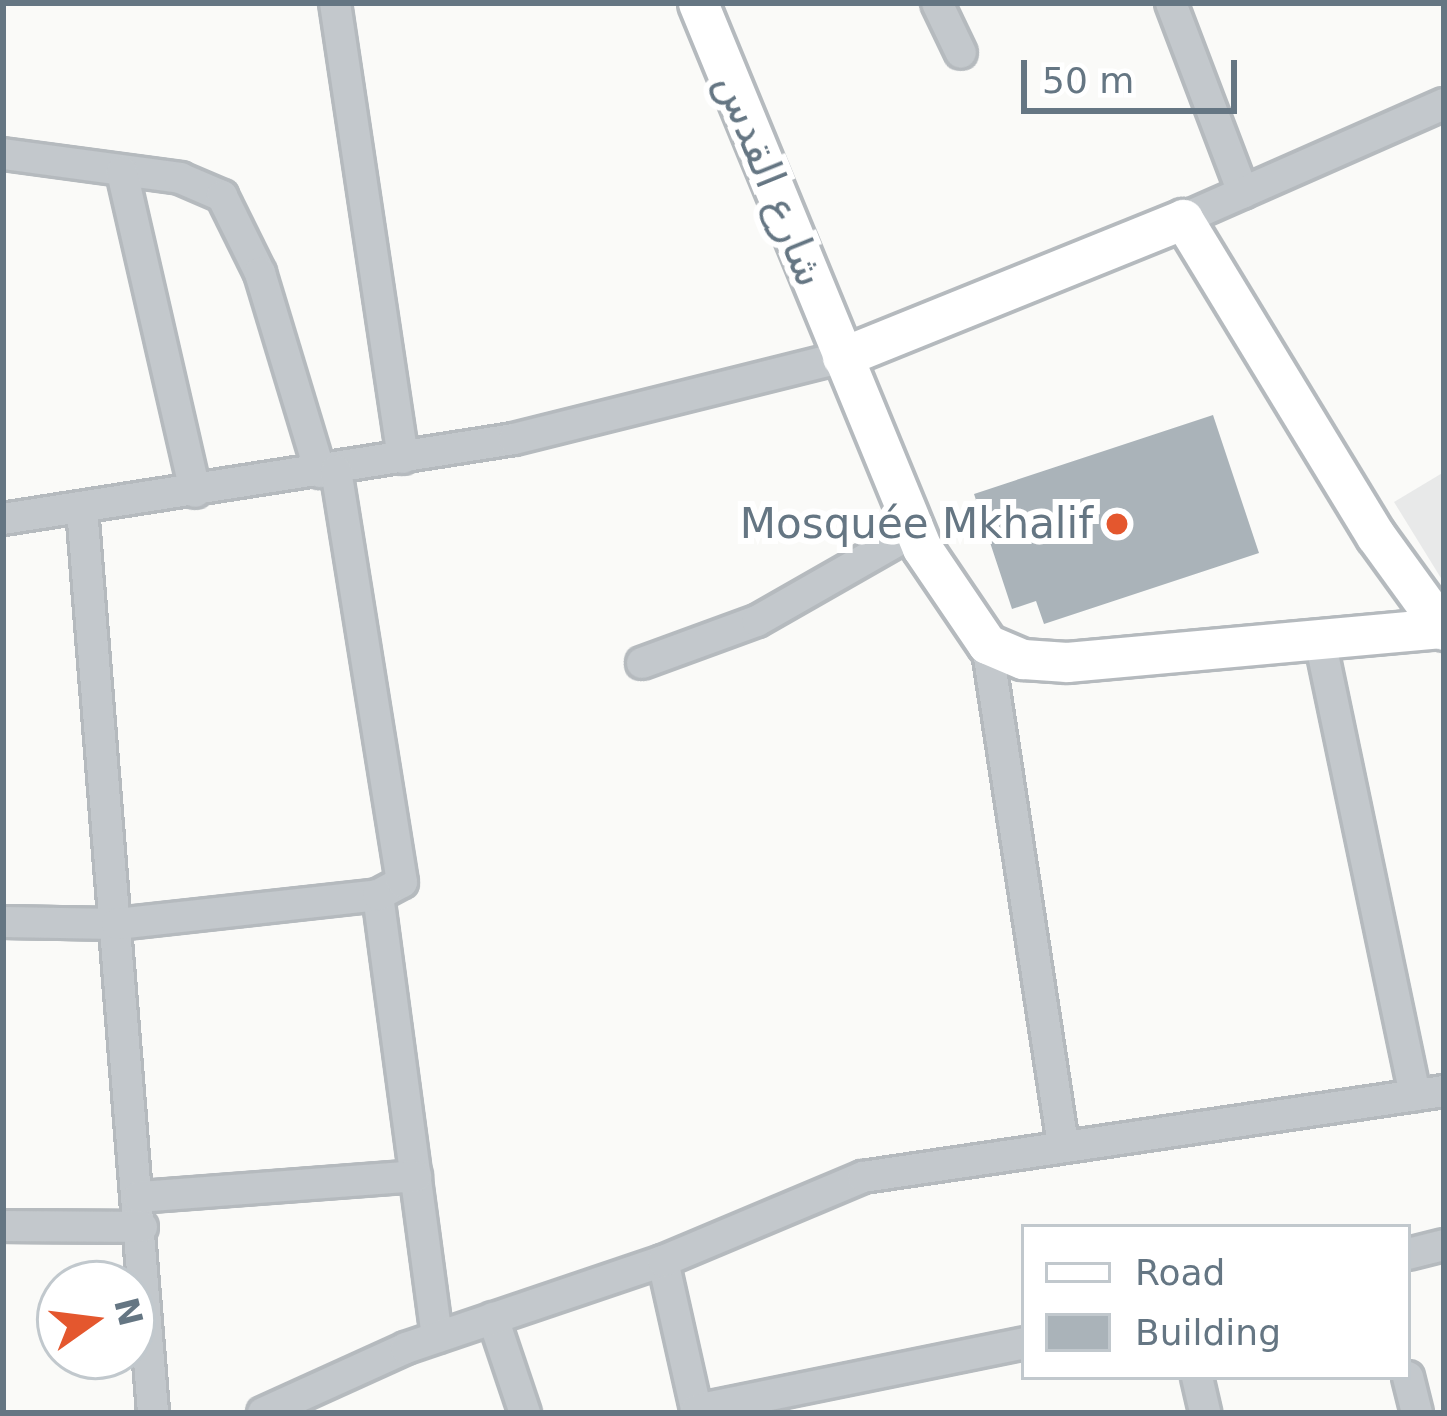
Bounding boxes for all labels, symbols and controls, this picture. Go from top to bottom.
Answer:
scale bar [1027,36,1243,110]
text: 50 m [1042,60,1134,101]
street label: شارع القدس [704,66,836,294]
place label: Mosquée Mkhalif [740,499,1093,549]
marker: Mosquée Mkhalif [1104,511,1130,537]
legend [1021,1224,1411,1380]
text: Road [1135,1252,1225,1293]
north arrow [36,1260,156,1380]
text: N [106,1294,151,1330]
text: Building [1135,1312,1281,1353]

